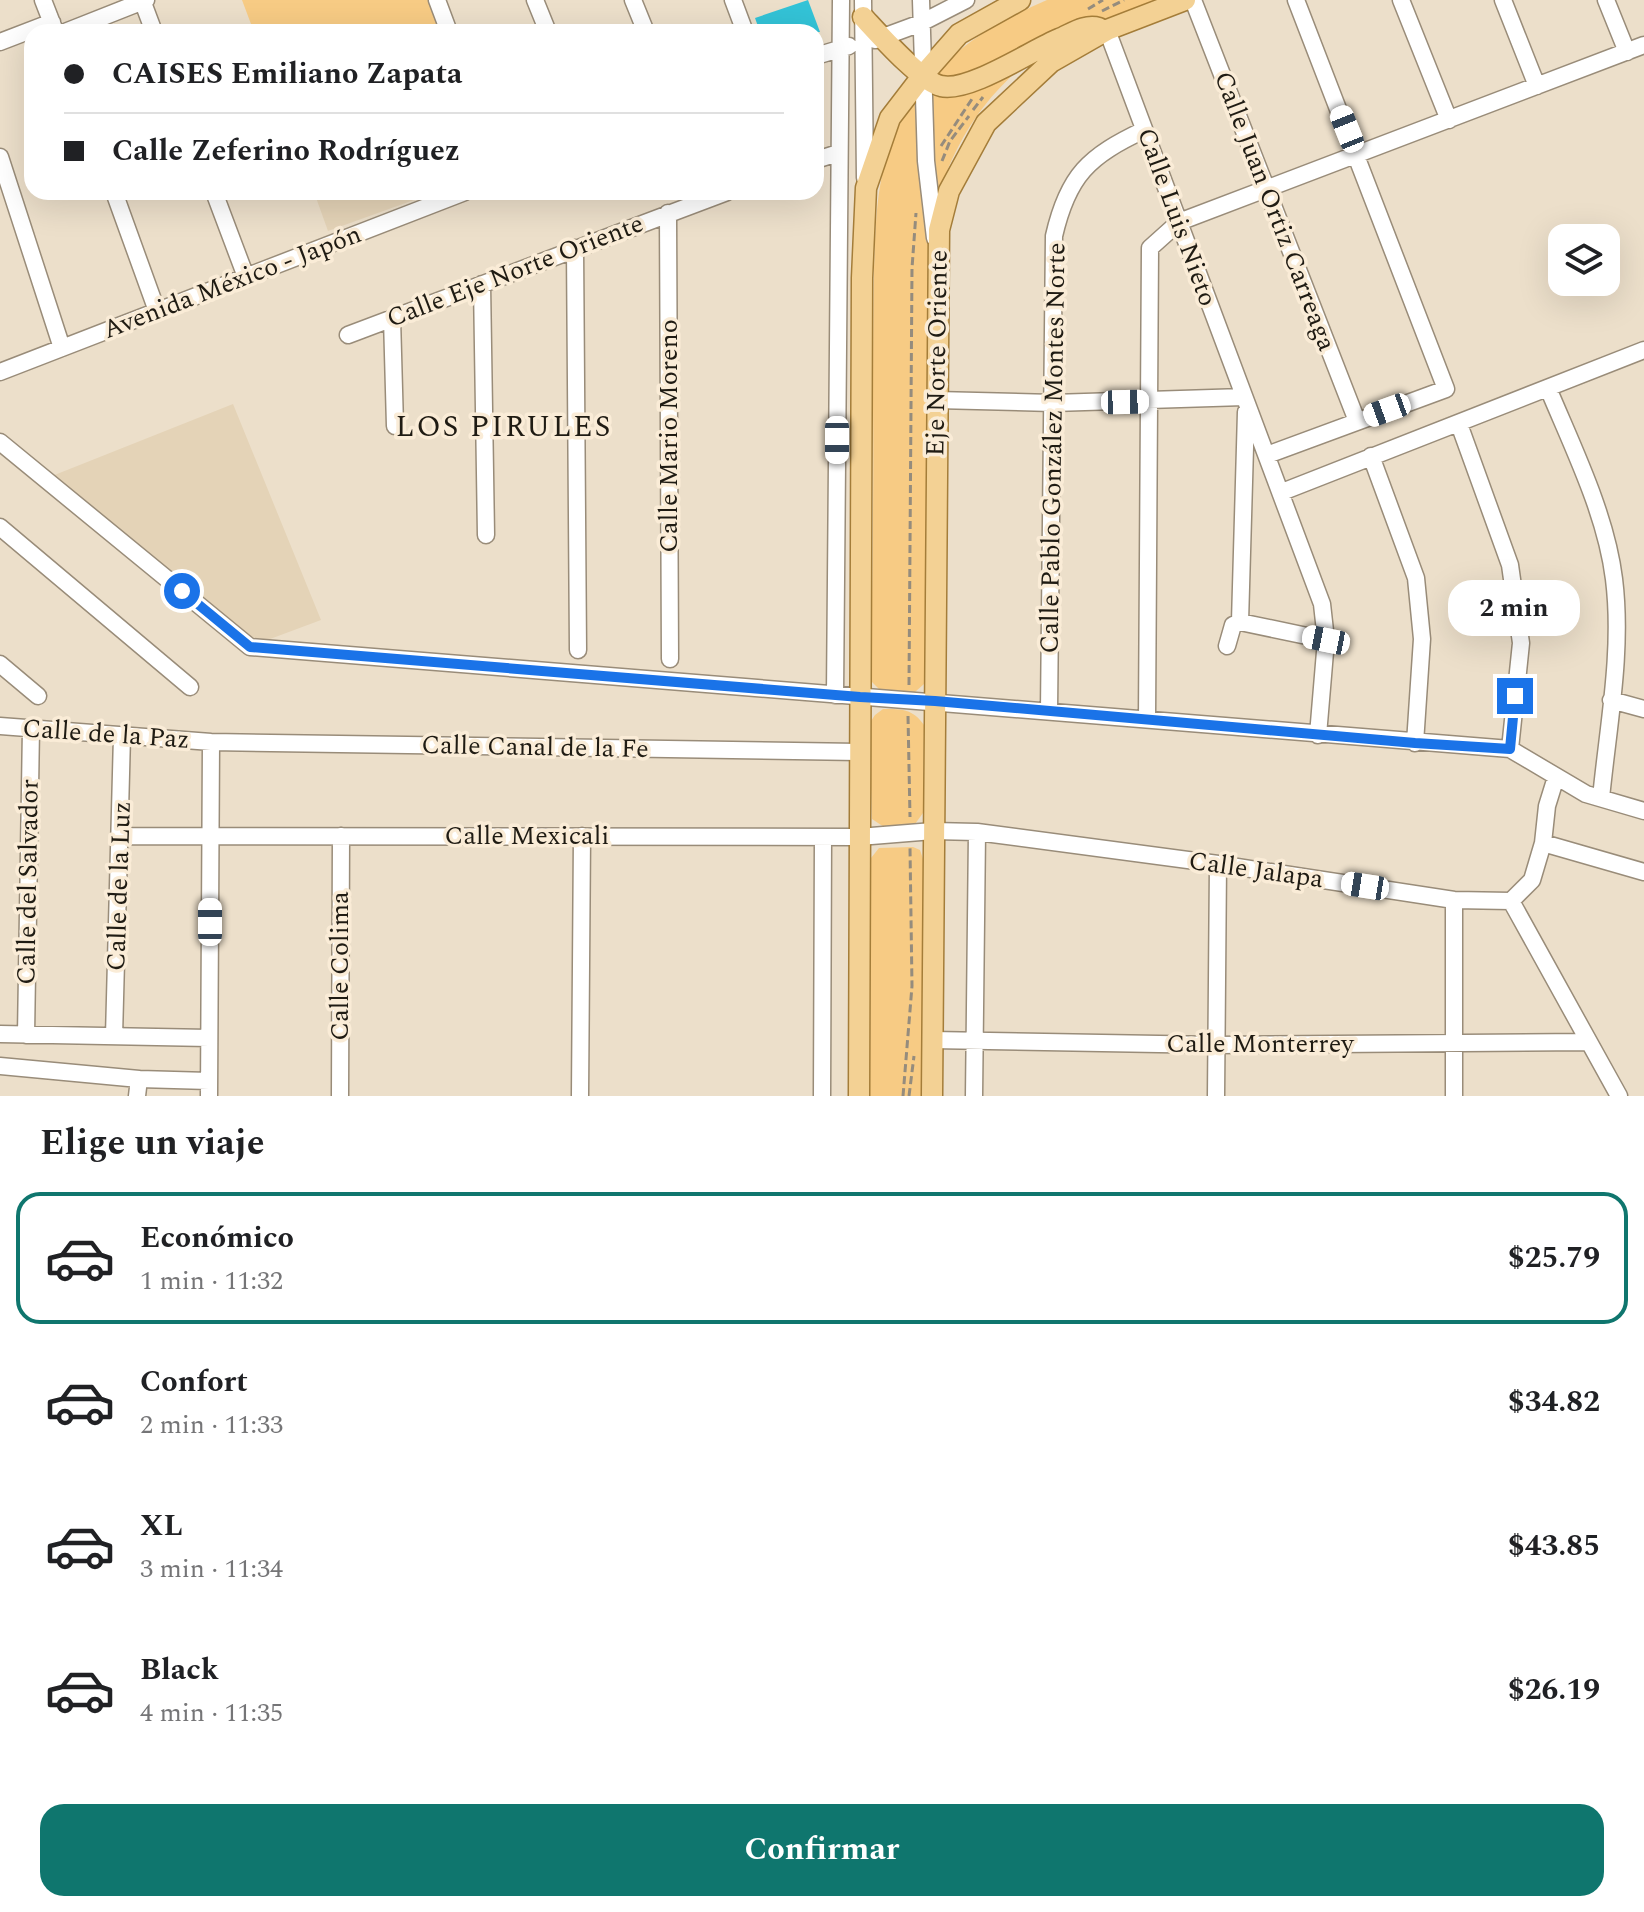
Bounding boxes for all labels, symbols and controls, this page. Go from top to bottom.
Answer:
text: CAISES Emiliano Zapata [112,51,463,97]
street label: Calle Juan Ortiz Carreaga [1203,65,1347,357]
car [1327,102,1367,156]
street label: Calle Luis Nieto [1126,122,1228,312]
text: Calle Zeferino Rodríguez [112,128,460,174]
street label: Calle Eje Norte Oriente [381,204,649,338]
street label: Avenida México - Japón [97,214,367,350]
map controls [1548,224,1620,296]
button: layers [1548,224,1620,296]
street label: Calle Pablo González Montes Norte [1029,242,1077,654]
street label: Eje Norte Oriente [915,249,959,457]
street label: Calle Mario Moreno [649,319,689,553]
car [1101,390,1149,414]
car [1360,391,1414,429]
district label: LOS PIRULES [395,404,613,450]
car [825,416,849,464]
route start [164,573,200,609]
callout: 2 min [1449,580,1581,636]
text: 2 min [1479,588,1549,628]
car [1300,624,1352,656]
route end [1497,678,1533,714]
street label: Calle de la Paz [21,708,191,760]
street label: Calle Canal de la Fe [421,725,649,769]
street label: Calle del Salvador [6,779,50,985]
street label: Calle de la Luz [96,800,142,972]
street label: Calle Mexicali [445,816,609,856]
street label: Calle Jalapa [1186,841,1326,899]
car [1339,870,1391,902]
street label: Calle Colima [320,891,360,1041]
car [198,898,222,946]
street label: Calle Monterrey [1166,1024,1355,1064]
text: Elige un viaje [40,1116,265,1171]
text: Económico [140,1215,294,1261]
icon: car [44,1222,116,1294]
text: $25.79 [1508,1235,1600,1281]
text: 1 min · 11:32 [140,1261,283,1301]
text: Confort [140,1359,248,1405]
icon: car [44,1366,116,1438]
text: $34.82 [1508,1379,1600,1425]
text: 2 min · 11:33 [140,1405,283,1445]
text: XL [140,1503,183,1549]
icon: car [44,1510,116,1582]
text: $43.85 [1508,1523,1600,1569]
text: 3 min · 11:34 [140,1549,283,1589]
text: Black [140,1647,219,1693]
icon: car [44,1654,116,1726]
text: $26.19 [1508,1667,1600,1713]
text: 4 min · 11:35 [140,1693,283,1733]
button: Confirmar [40,1804,1604,1896]

